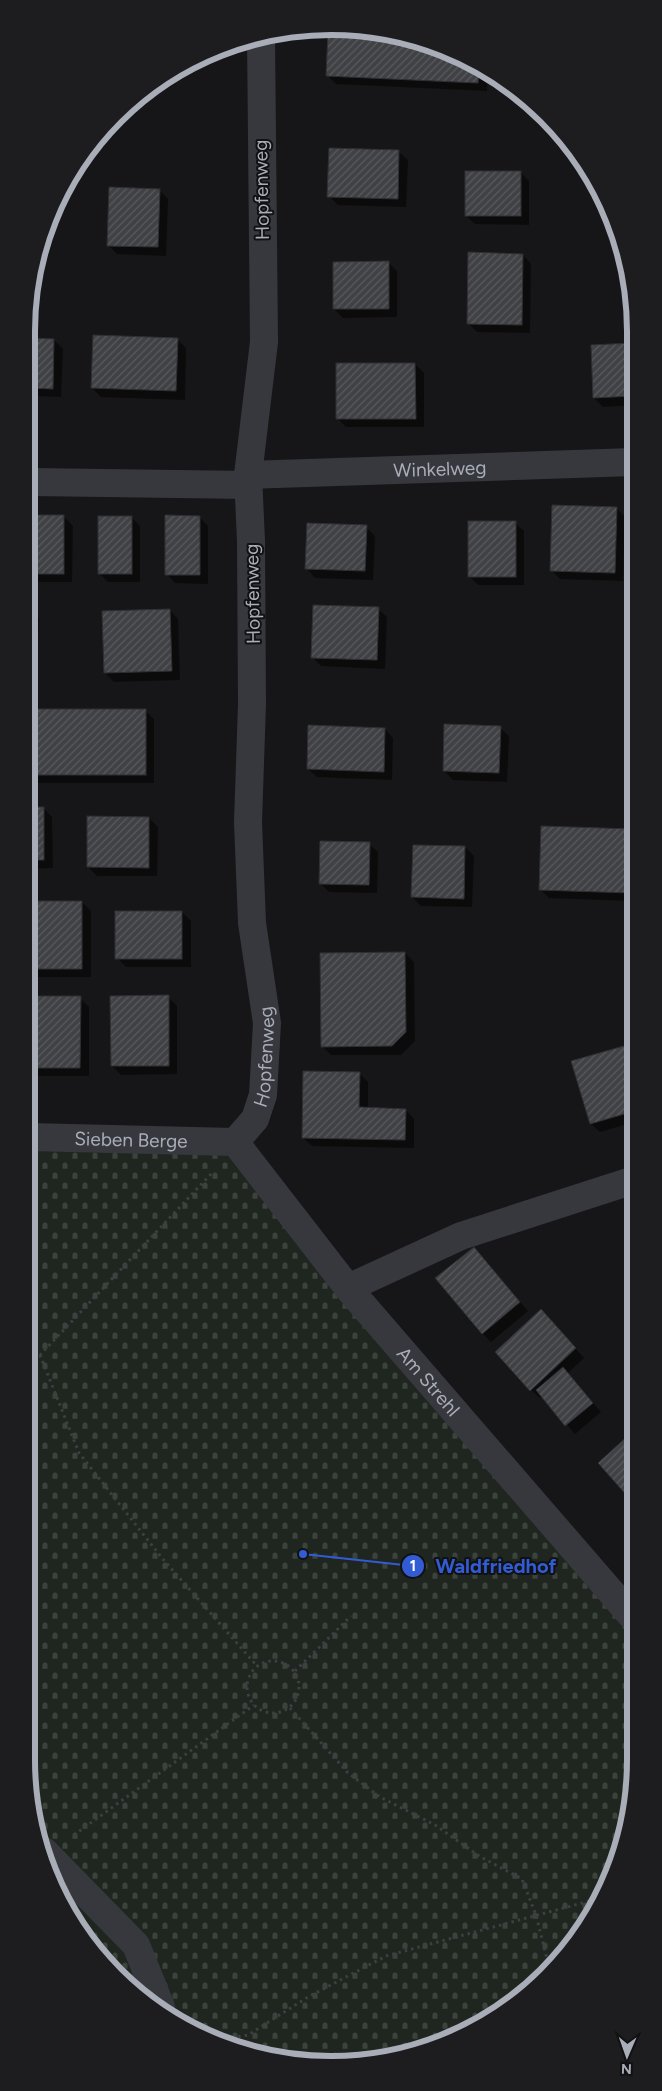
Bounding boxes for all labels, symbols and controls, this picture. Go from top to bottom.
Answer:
street label: Hopfenweg [249,140,274,240]
street label: Winkelweg [393,456,487,482]
street label: Hopfenweg [240,544,265,644]
street label: Hopfenweg [249,1005,280,1110]
street label: Sieben Berge [74,1127,188,1153]
street label: Am Strehl [392,1342,465,1421]
callout: Waldfriedhof [400,1549,566,1584]
text: Waldfriedhof [436,1554,557,1578]
text: 1 [410,1557,416,1575]
north arrow [602,2031,652,2081]
text: N [621,2060,632,2077]

